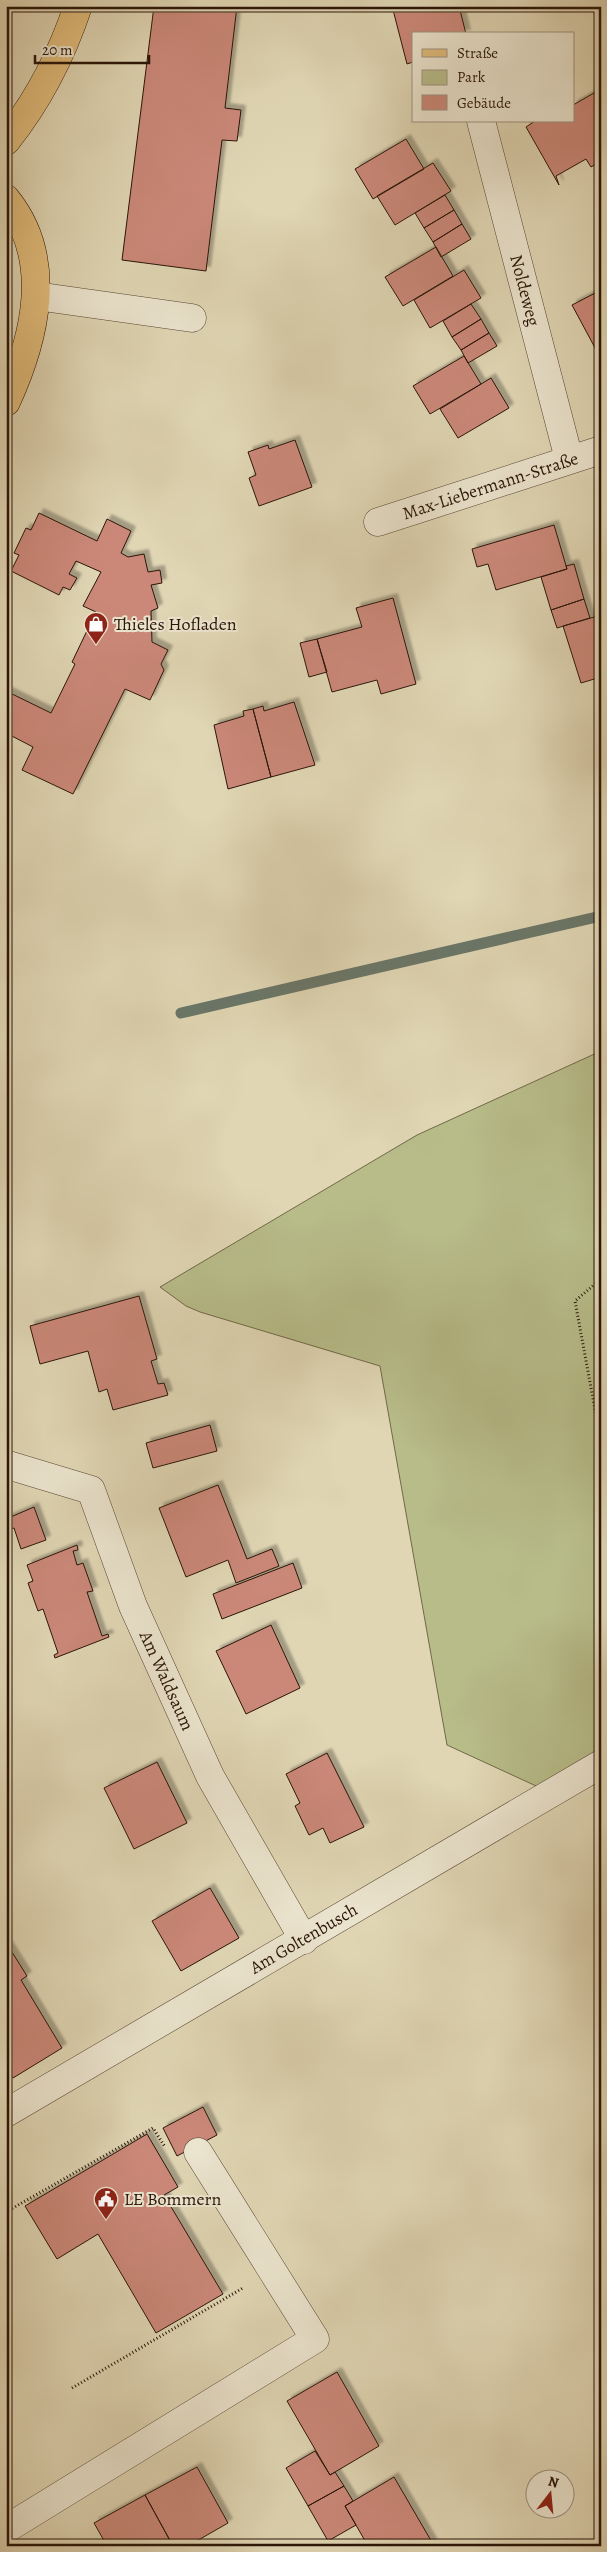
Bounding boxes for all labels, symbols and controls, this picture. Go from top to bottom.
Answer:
scale bar [35,32,149,64]
legend [412,32,574,122]
text: 20 m [42,40,73,60]
text: Straße [457,43,498,63]
text: Park [457,67,486,87]
text: Gebäude [457,93,511,113]
street label: Noldeweg [504,252,546,329]
street label: Max-Liebermann-Straße [399,446,581,525]
shop icon: Thieles Hofladen [83,611,109,645]
place label: Thieles Hofladen [114,612,237,636]
street label: Am Waldsaum [133,1626,200,1734]
street label: Am Goltenbusch [244,1897,362,1980]
public building icon: LE Bommern [93,2186,119,2220]
place label: LE Bommern [124,2187,221,2211]
north arrow [524,2470,574,2520]
text: N [546,2471,561,2493]

